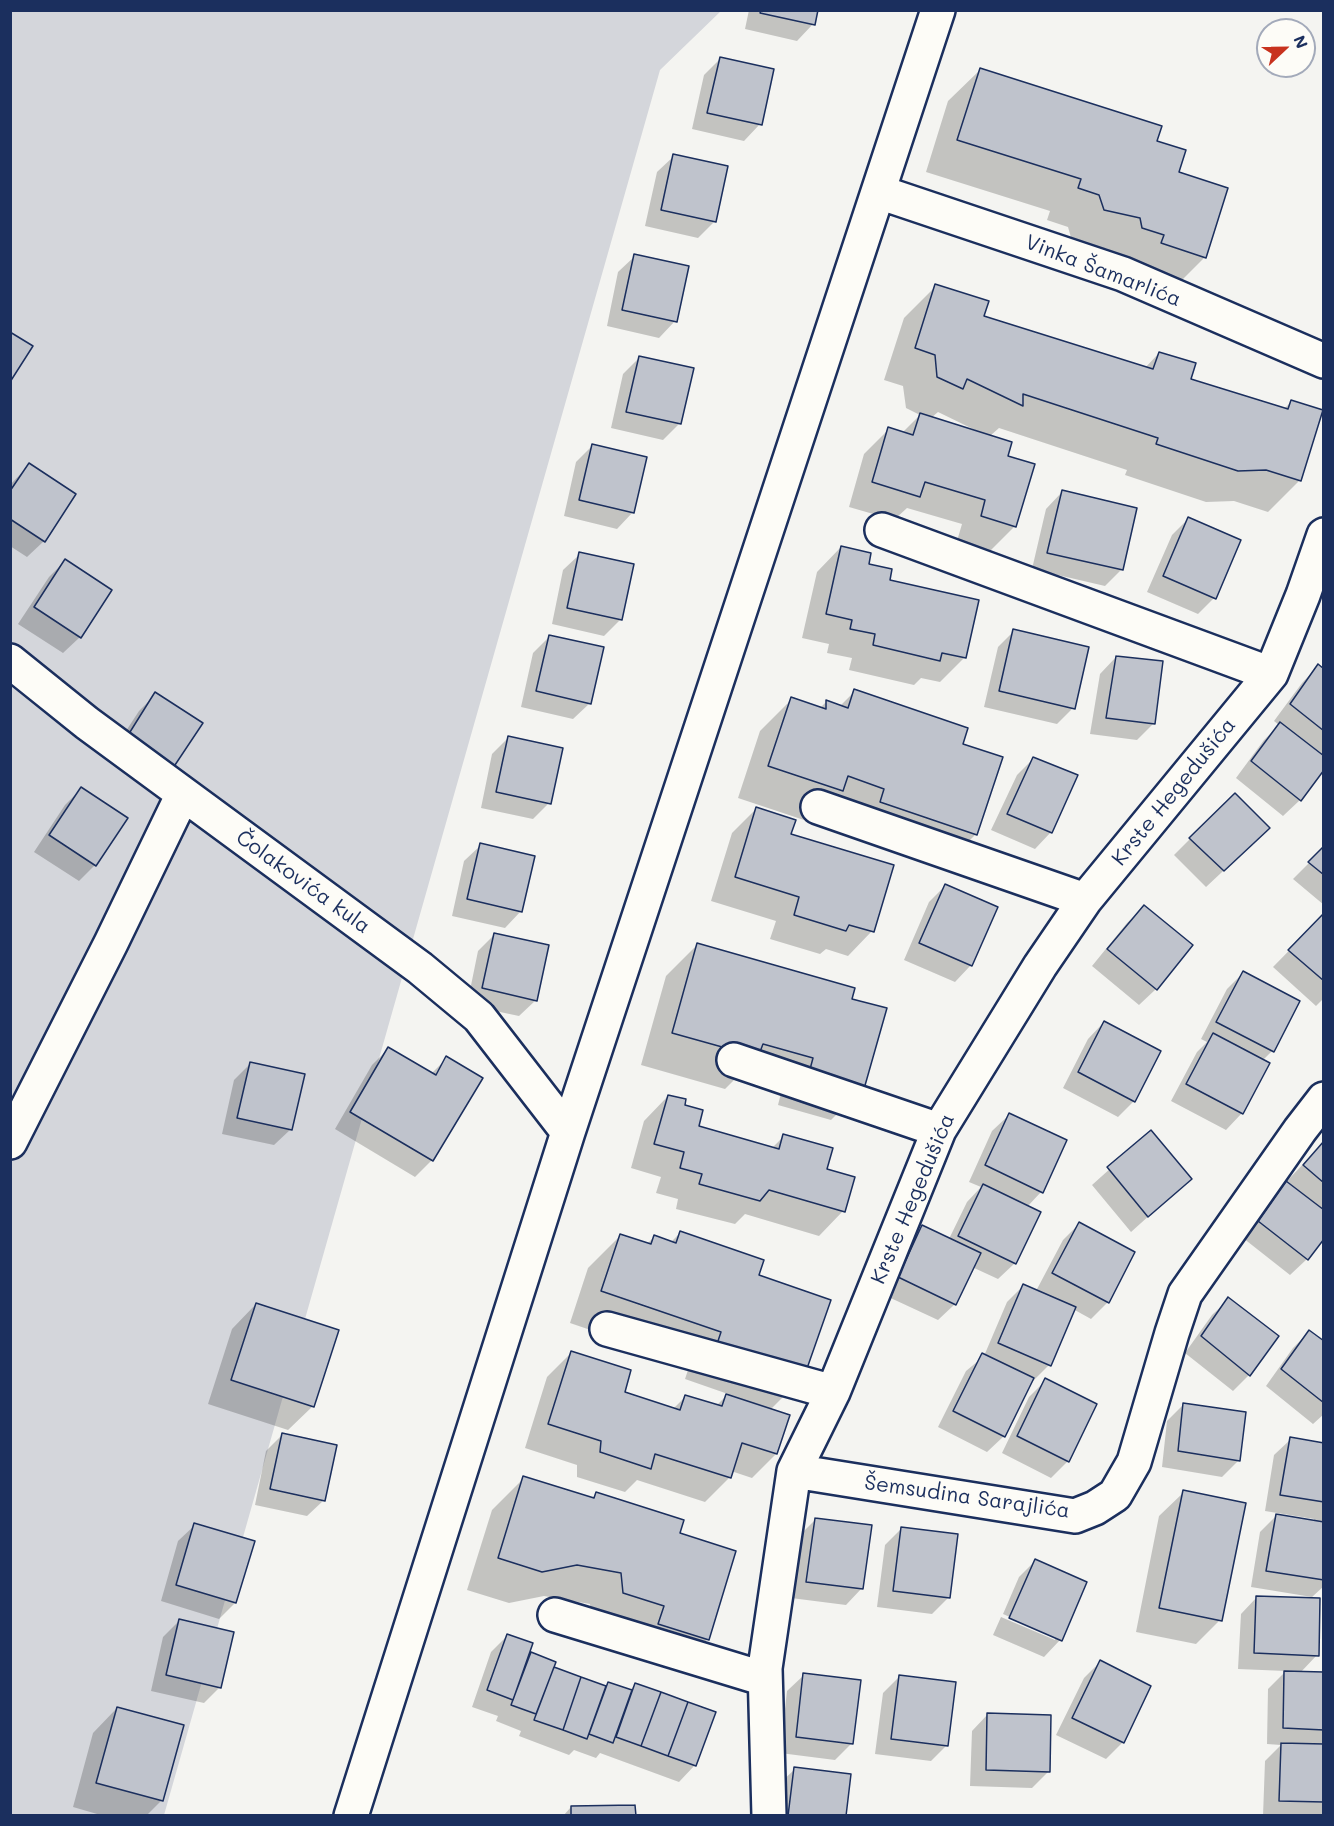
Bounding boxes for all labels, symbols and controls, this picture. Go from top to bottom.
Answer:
north arrow [1256,18,1316,78]
text: N [1289,32,1313,51]
street label: Vinka Šamarlića [1022,230,1184,312]
street label: Krste Hegedušića [1107,713,1241,871]
street label: Čolakovića kula [231,825,375,939]
street label: Krste Hegedušića [866,1110,960,1288]
street label: Šemsudina Sarajlića [863,1470,1071,1524]

